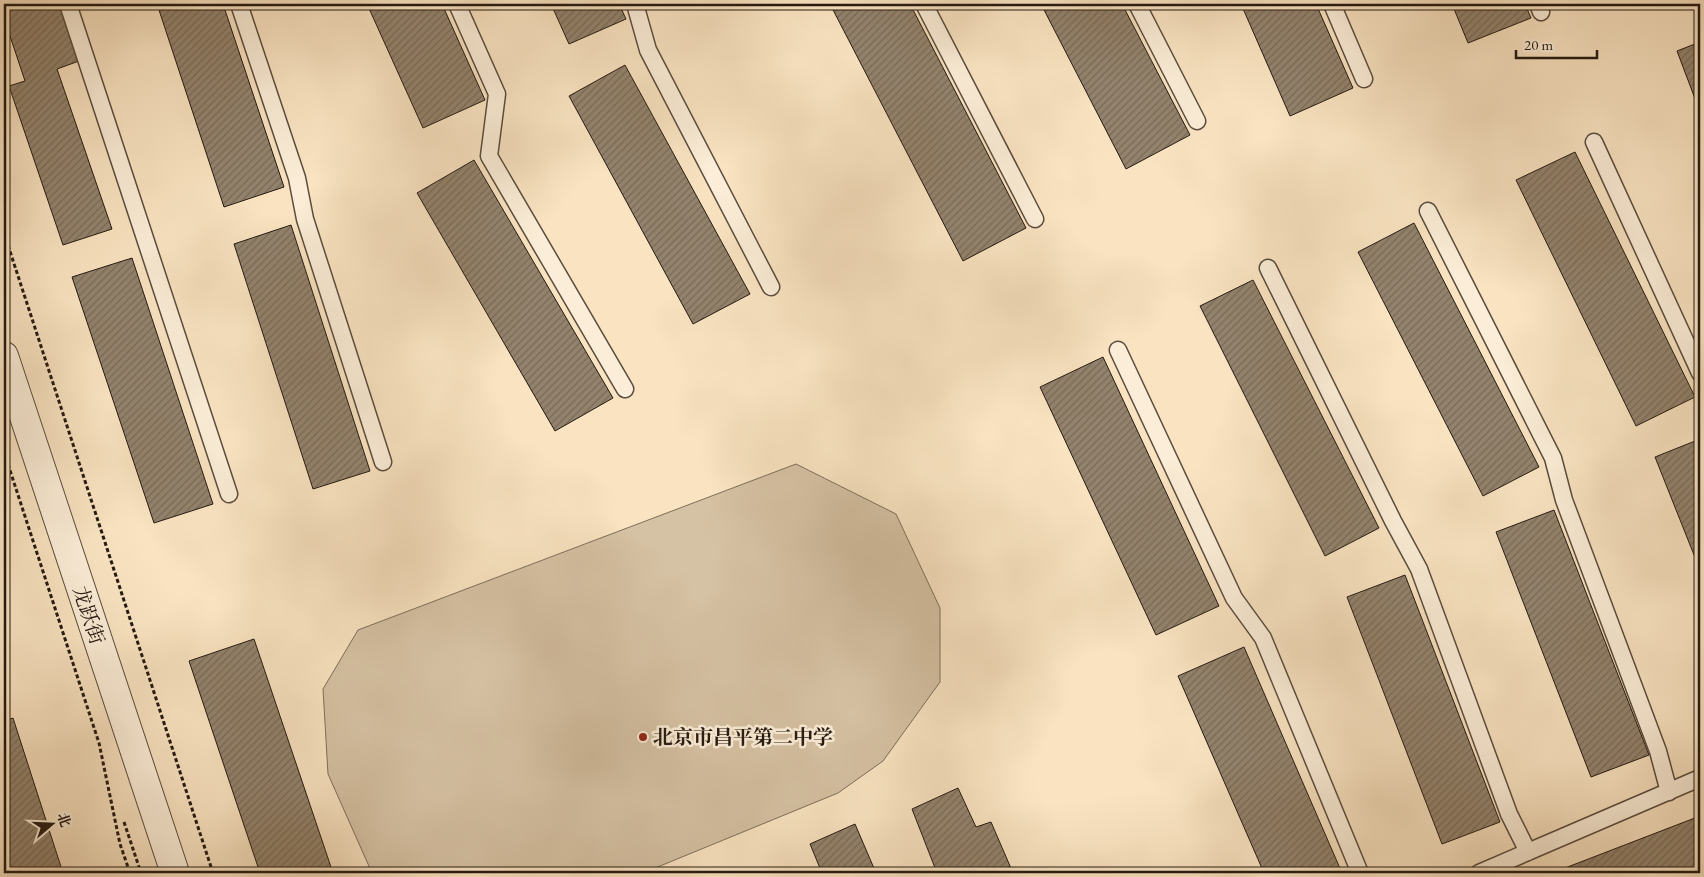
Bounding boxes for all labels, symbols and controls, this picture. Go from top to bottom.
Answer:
scale bar [1516,28,1598,60]
text: 20 m [1524,35,1553,54]
street label: 龙跃街 [67,582,111,648]
place label: 北京市昌平第二中学 [653,724,833,750]
marker: 北京市昌平第二中学 [637,731,649,743]
north arrow [28,800,78,850]
text: 北 [54,810,75,829]

